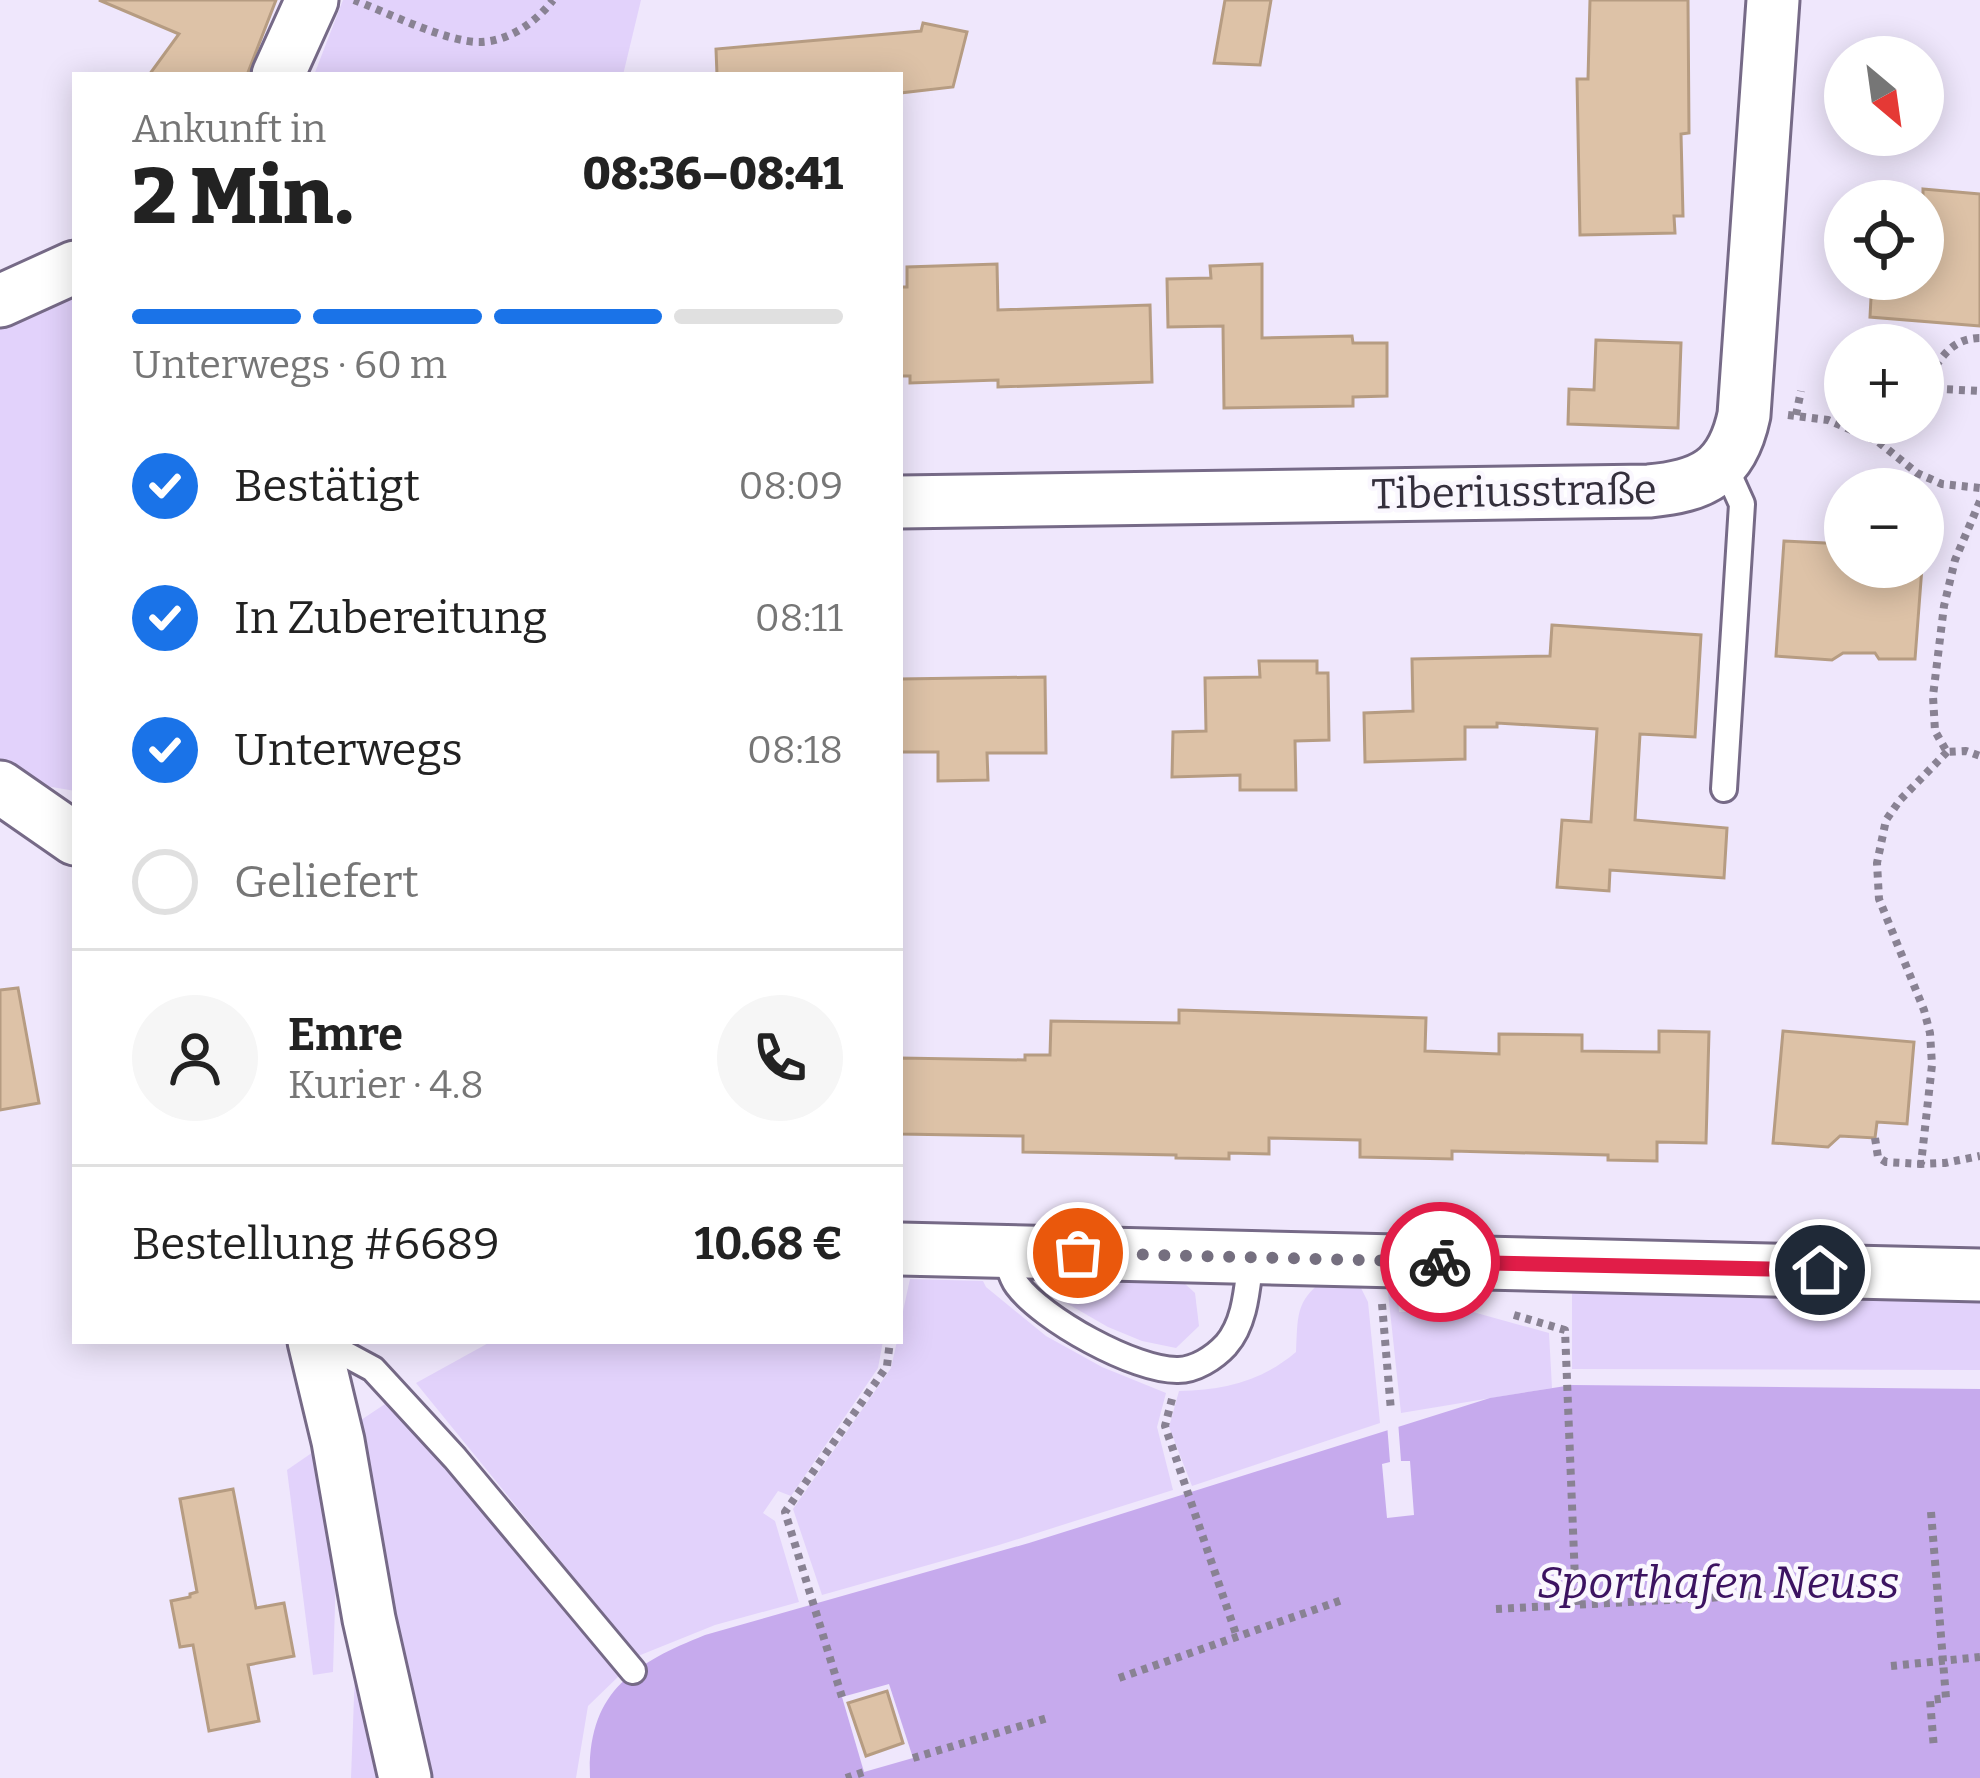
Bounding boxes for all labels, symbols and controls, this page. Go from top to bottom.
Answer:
north arrow [1824,36,1944,156]
map controls [1824,36,1944,588]
text: Ankunft in [132,106,326,152]
text: 08:36–08:41 [582,147,843,201]
text: 2 Min. [132,150,354,244]
button: locate [1824,180,1944,300]
button: + [1824,324,1944,444]
text: Unterwegs · 60 m [132,342,447,388]
icon: check [132,453,198,519]
text: Bestätigt [234,459,420,513]
text: 08:09 [738,463,843,509]
street label: Tiberiusstraße [1371,465,1657,519]
button: − [1824,468,1944,588]
icon: check [132,585,198,651]
text: In Zubereitung [234,591,547,645]
text: 08:11 [755,595,843,641]
icon: check [132,717,198,783]
text: Unterwegs [234,723,463,777]
text: 08:18 [747,727,843,773]
text: Geliefert [234,855,419,909]
button: person [132,995,258,1121]
button: phone [717,995,843,1121]
text: Emre [288,1008,403,1062]
text: Kurier · 4.8 [288,1062,484,1108]
pin [1027,1202,1129,1304]
courier [1380,1202,1500,1322]
text: Bestellung #6689 [132,1217,500,1271]
text: 10.68 € [695,1217,843,1271]
pin [1769,1219,1871,1321]
icon: bag [1045,1220,1111,1286]
icon: bike [1407,1229,1473,1295]
icon: home [1787,1237,1853,1303]
water label: Sporthafen Neuss [1537,1556,1899,1610]

